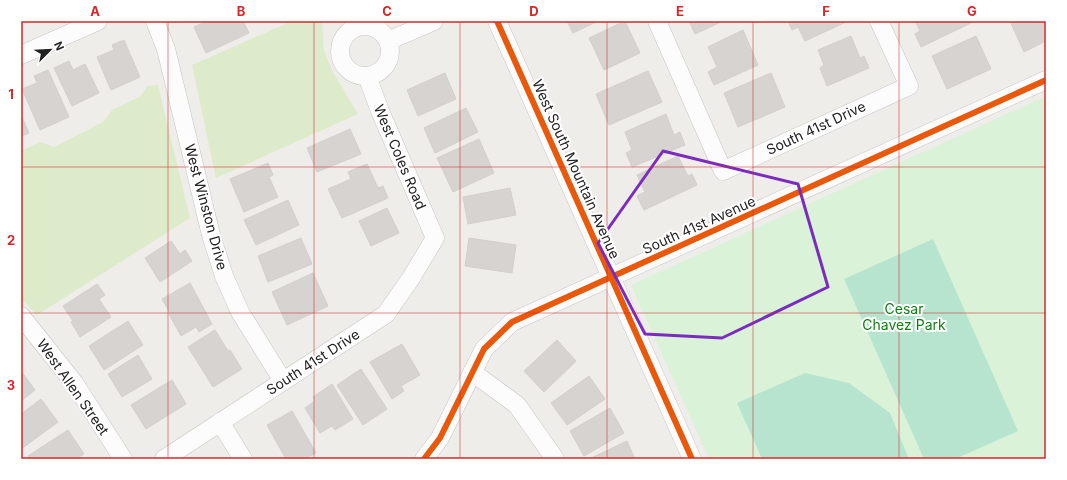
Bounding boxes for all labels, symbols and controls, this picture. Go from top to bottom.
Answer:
text: A [90,3,100,19]
text: B [237,3,246,19]
text: C [382,3,392,19]
text: D [529,3,539,19]
text: E [676,3,684,19]
text: F [822,3,830,19]
text: G [967,3,977,19]
north arrow [30,30,70,70]
text: N [51,39,67,53]
street label: West South Mountain Avenue [529,77,624,261]
text: 1 [8,86,14,102]
street label: South 41st Drive [763,97,868,158]
street label: West Coles Road [371,102,430,212]
street label: West Winston Drive [181,142,231,272]
street label: South 41st Avenue [640,192,758,257]
text: 2 [7,232,15,248]
park label: Cesar Chavez Park [862,300,946,333]
street label: South 41st Drive [263,325,362,398]
street label: West Allen Street [34,335,113,438]
text: 3 [7,377,15,393]

